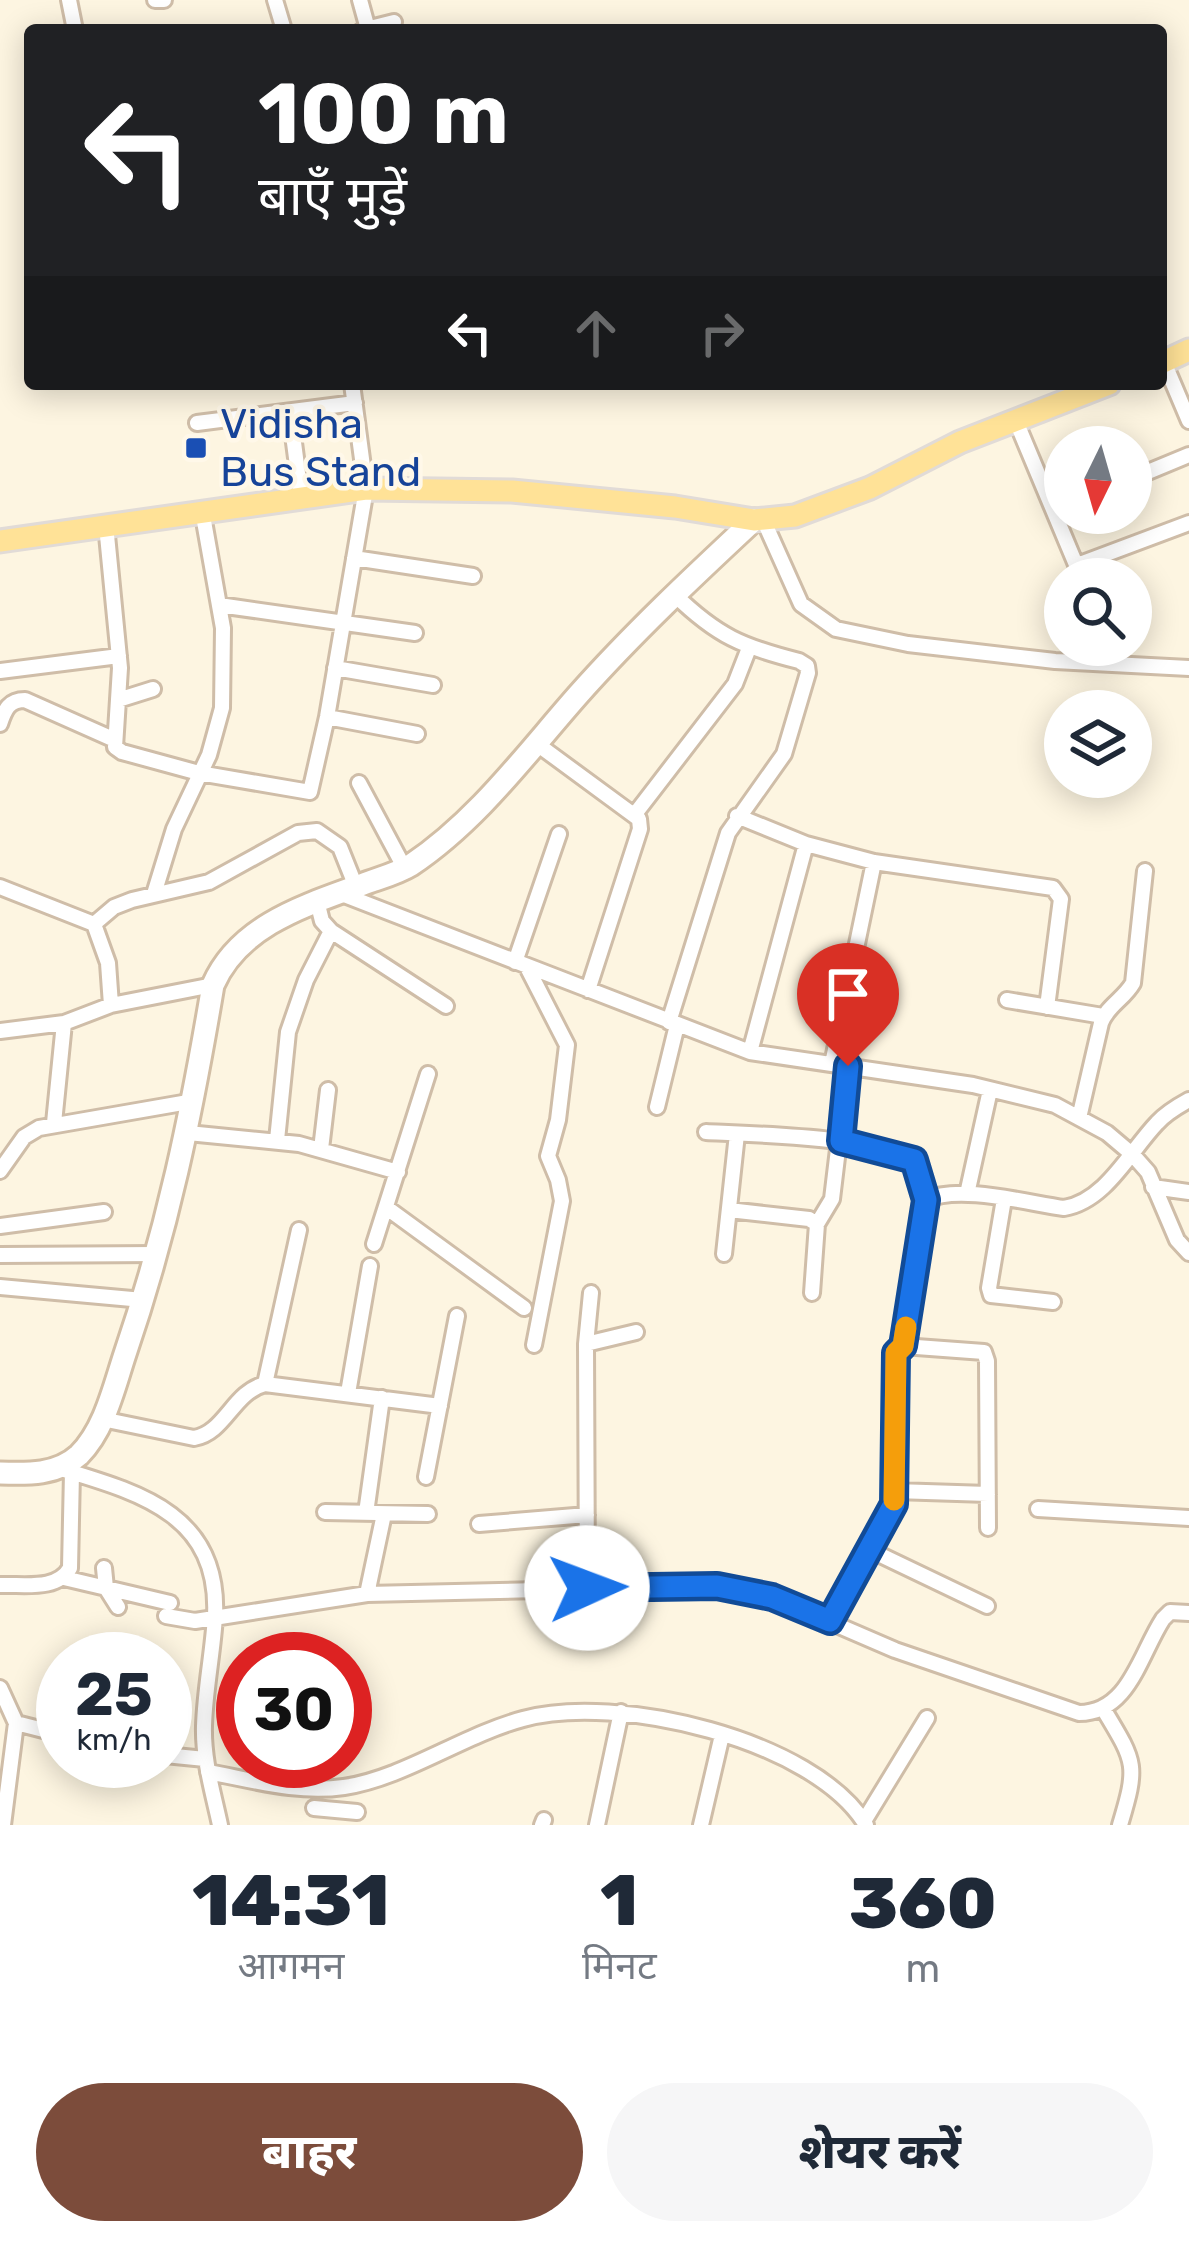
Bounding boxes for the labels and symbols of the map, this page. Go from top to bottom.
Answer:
place label: Vidisha Bus Stand [220,399,421,497]
north arrow [1044,426,1152,534]
marker: Vidisha Bus Stand [183,435,209,461]
pin [797,943,899,1066]
position arrow [524,1525,650,1651]
speed limit sign: 30 [216,1632,372,1788]

